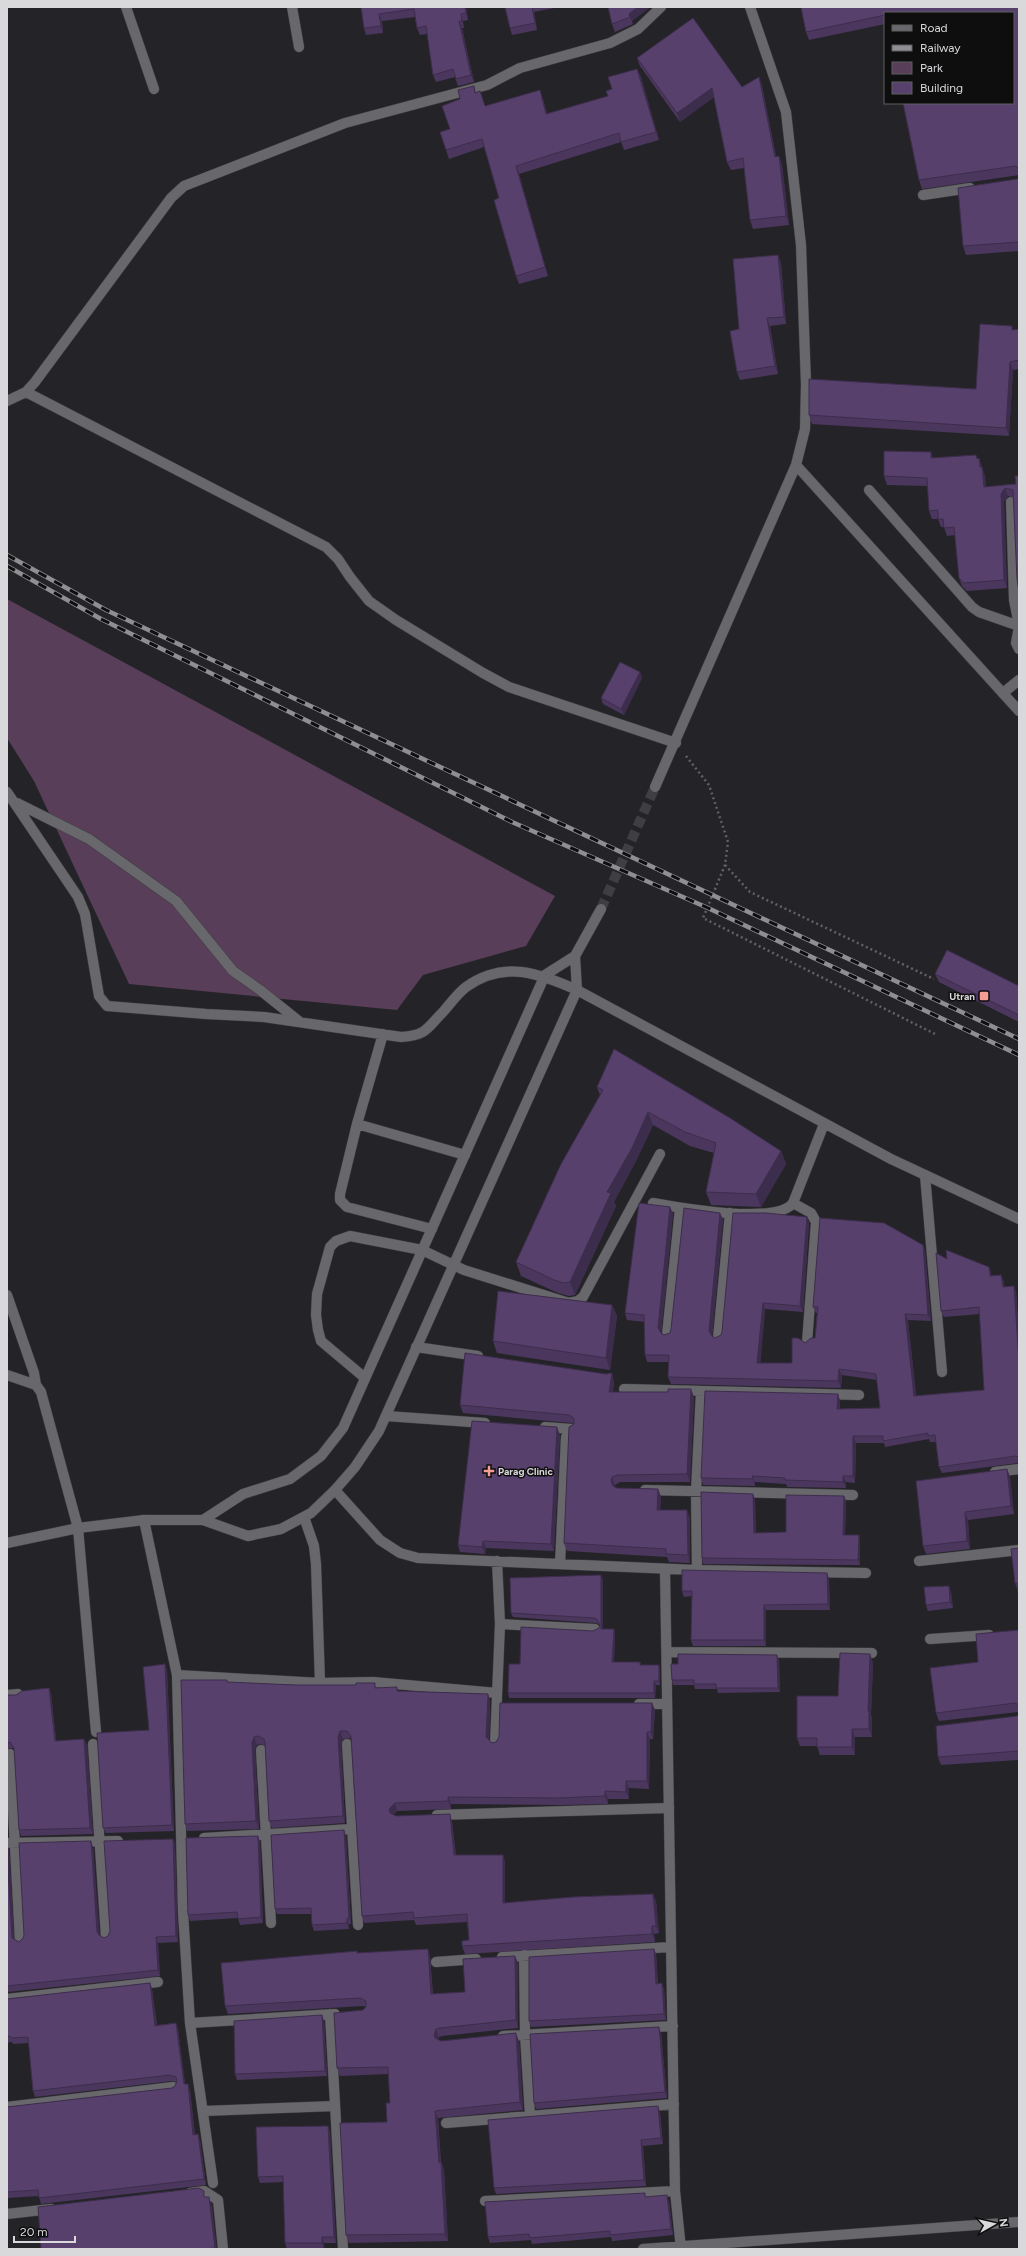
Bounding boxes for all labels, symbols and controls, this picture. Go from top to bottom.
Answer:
legend [884,12,1014,104]
text: Road [920,21,948,35]
text: Railway [920,41,961,55]
text: Park [920,61,943,75]
text: Building [920,81,963,95]
place label: Utran [949,990,975,1003]
marker: Utran [978,990,990,1002]
marker: Parag Clinic [483,1465,495,1477]
place label: Parag Clinic [498,1465,553,1478]
north arrow [974,2204,1014,2244]
scale bar [14,2218,75,2244]
text: N [996,2218,1010,2228]
text: 20 m [20,2225,48,2239]

